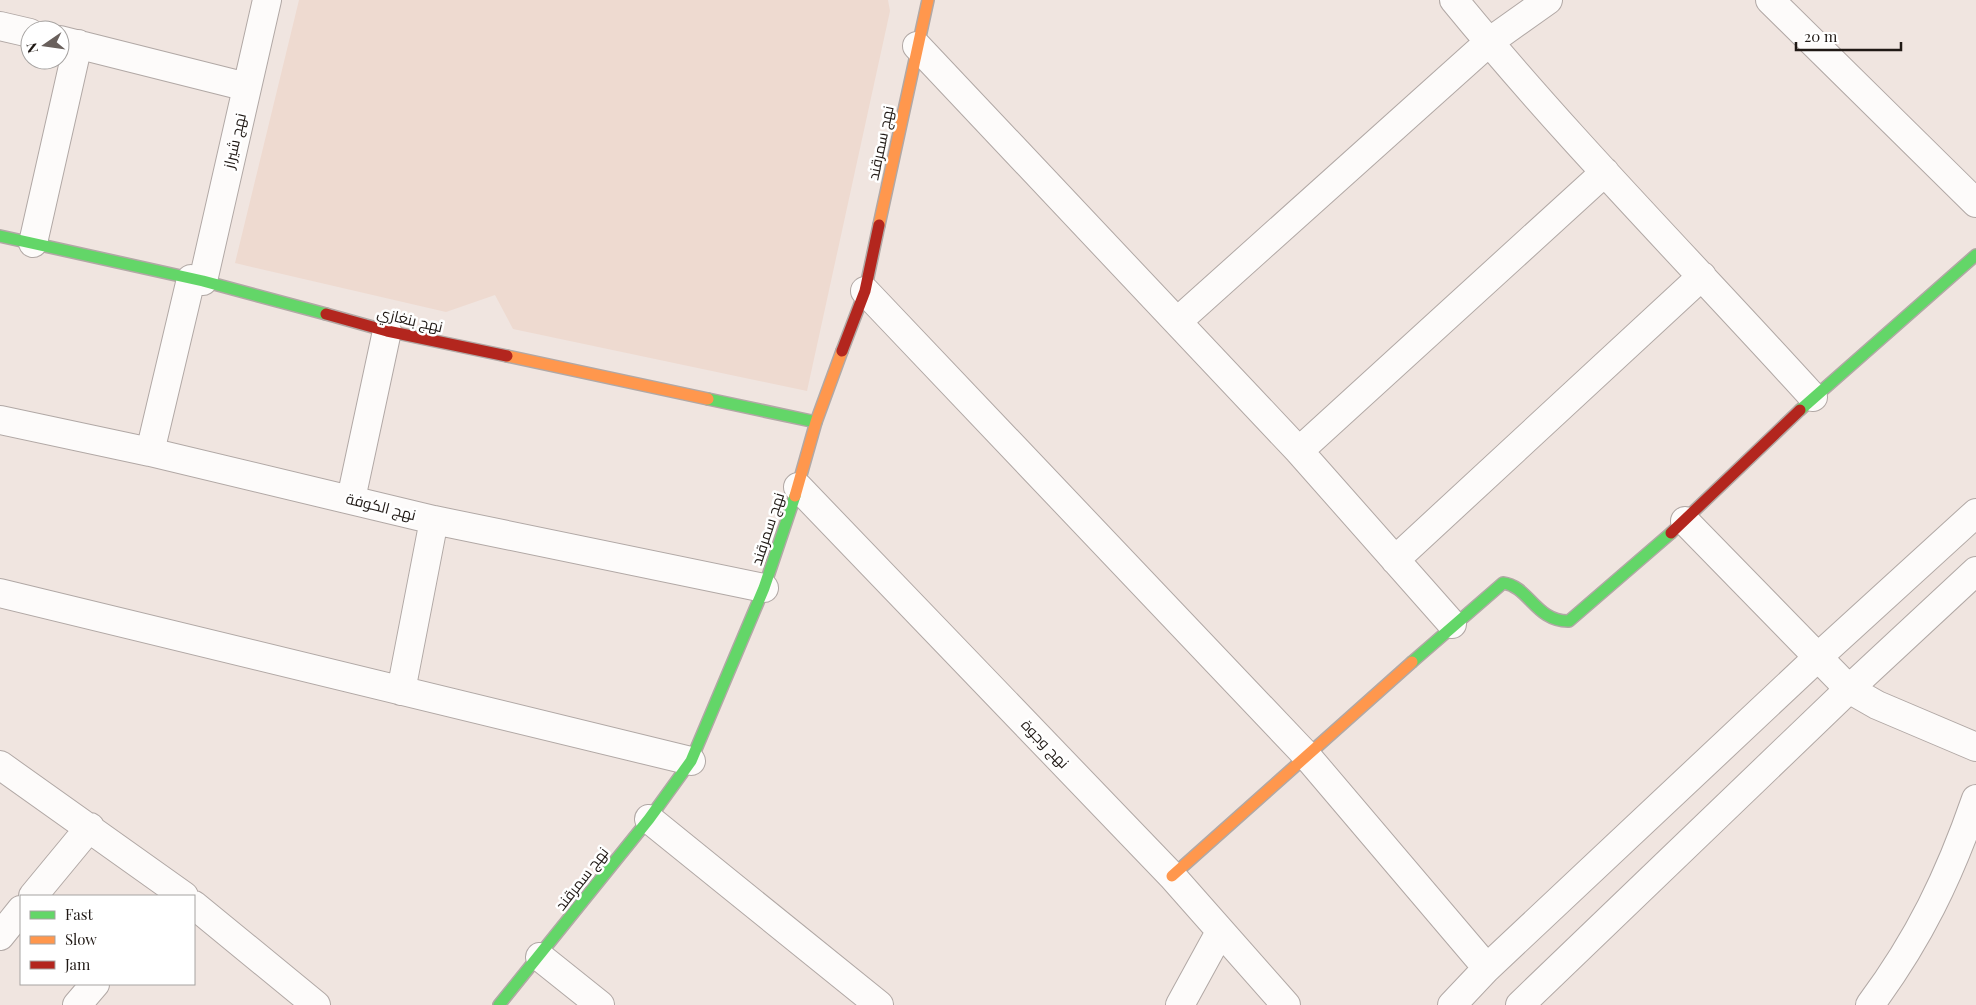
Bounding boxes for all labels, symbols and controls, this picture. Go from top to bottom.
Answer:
north arrow [20,20,70,70]
scale bar [1796,20,1901,52]
text: 20 m [1804,26,1838,46]
text: N [21,41,42,55]
street label: نهج سمرقند [862,104,900,182]
street label: نهج شيراز [218,111,252,172]
street label: نهج بنغازي [375,302,445,339]
street label: نهج الكوفة [344,488,418,526]
street label: نهج سمرقند [746,490,790,568]
street label: نهج وجوة [1016,714,1074,774]
street label: نهج سمرقند [550,842,614,916]
legend [20,895,195,985]
text: Fast [65,904,94,924]
text: Slow [65,929,97,949]
text: Jam [64,954,91,974]

